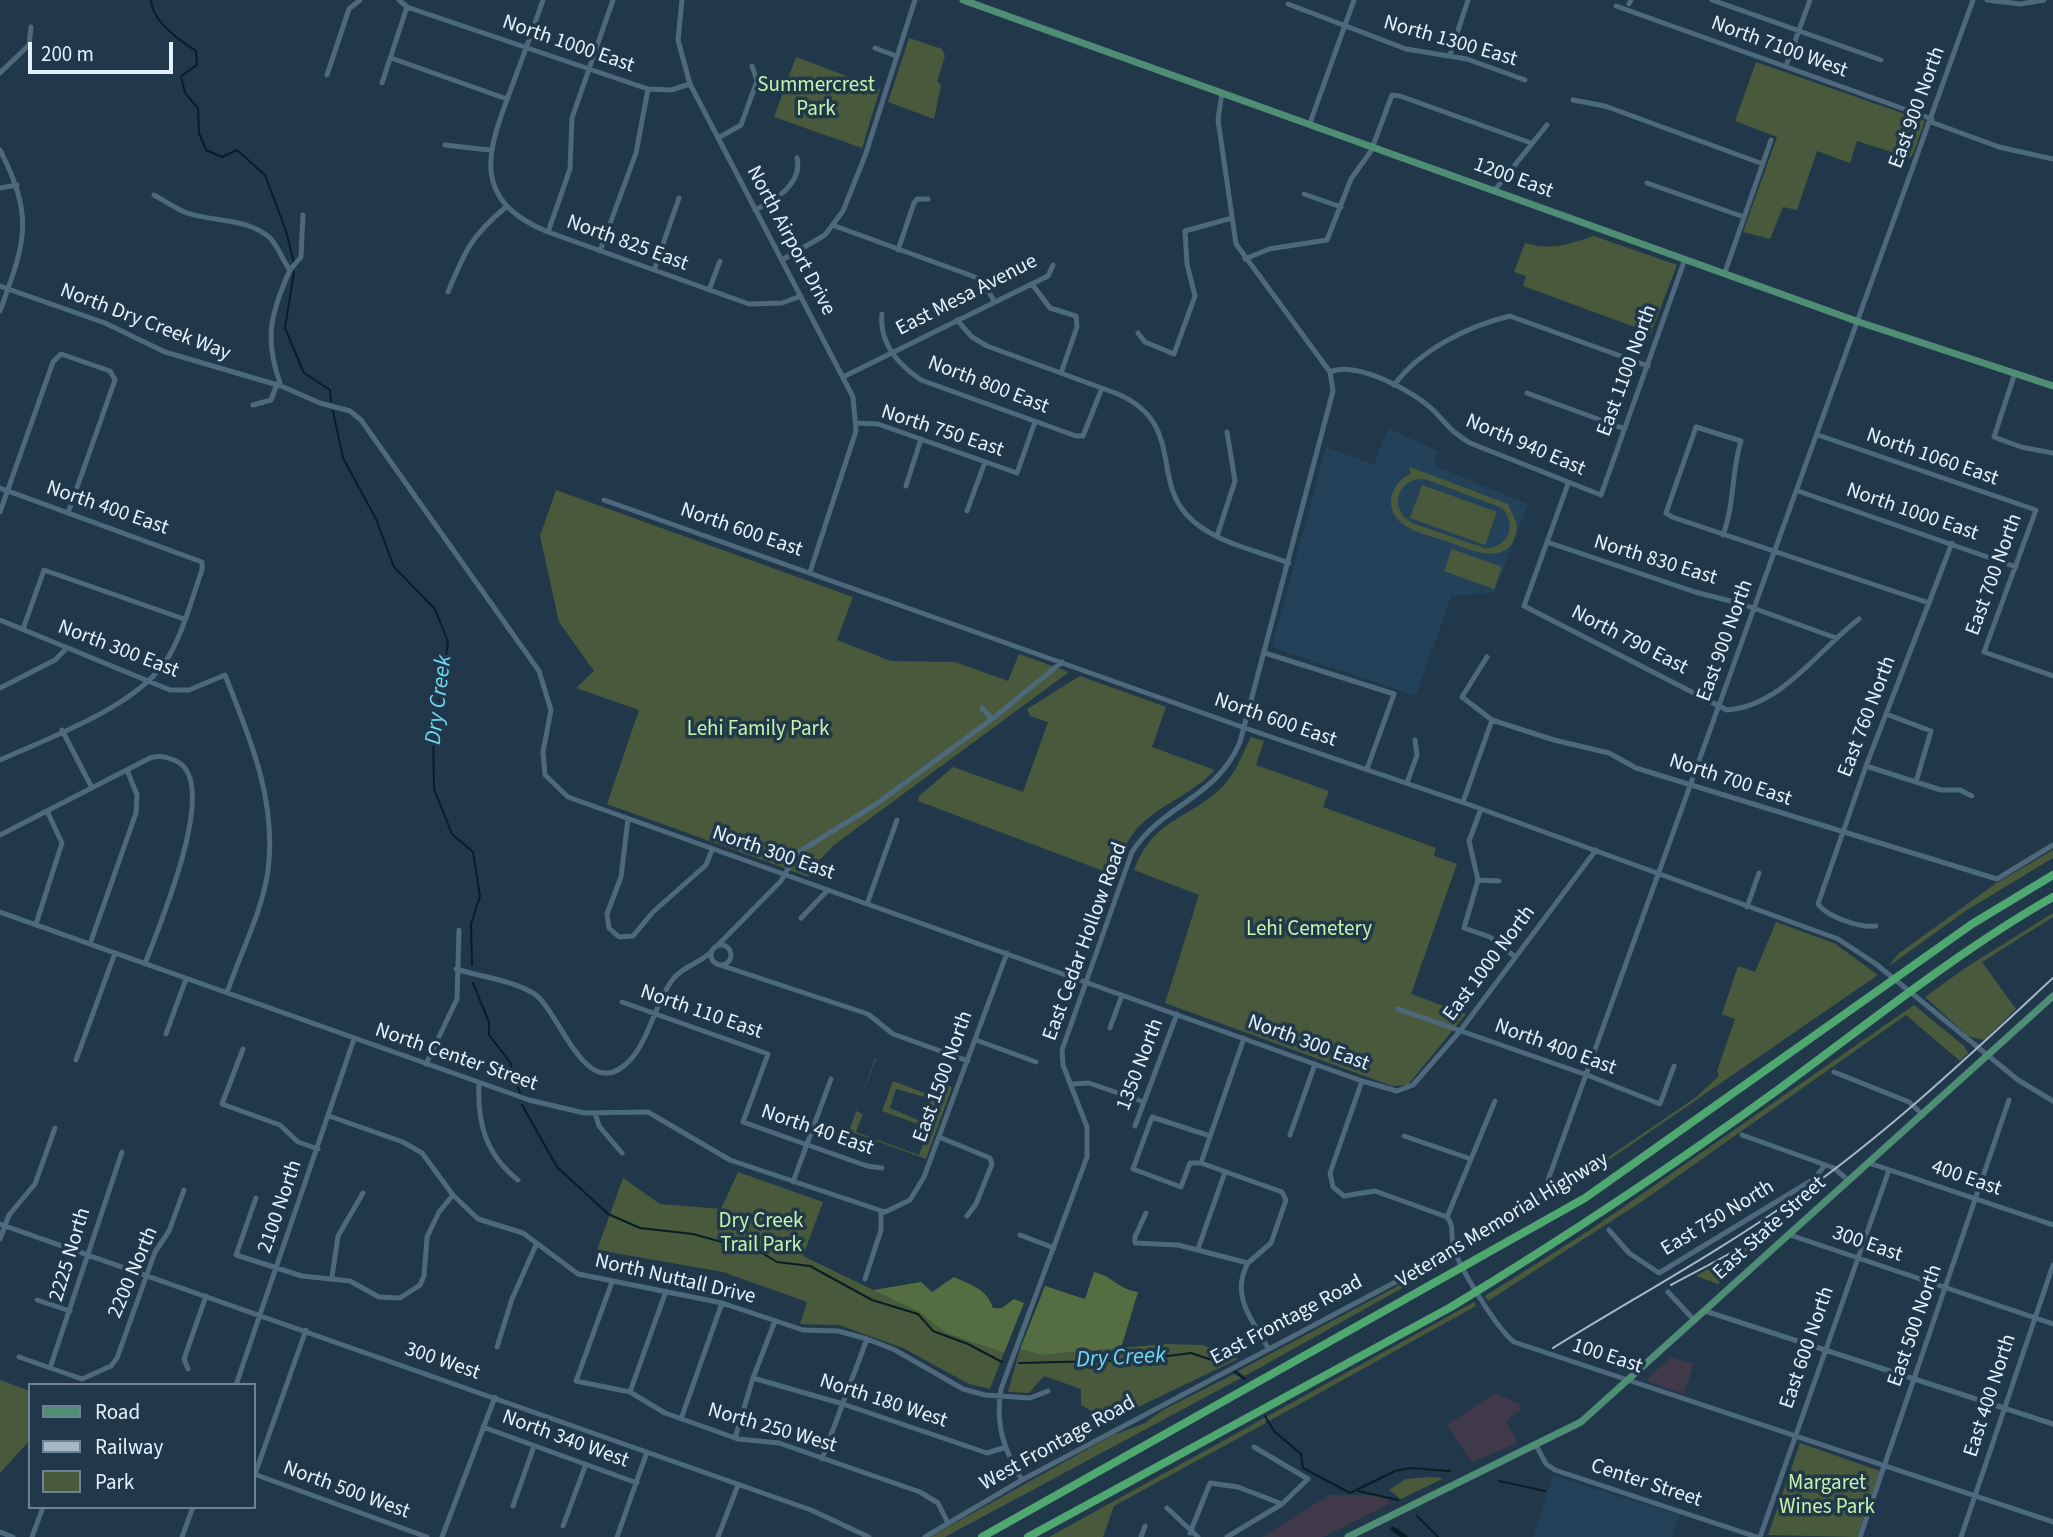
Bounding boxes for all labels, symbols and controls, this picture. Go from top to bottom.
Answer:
street label: North 1000 East [499,11,637,79]
street label: North 1300 East [1380,11,1520,73]
street label: North 7100 West [1707,12,1851,84]
scale bar [32,28,177,72]
text: 200 m [41,39,94,69]
street label: East 900 North [1884,44,1952,172]
park label: Summercrest Park [757,73,875,123]
street label: 1200 East [1470,153,1556,205]
street label: North Airport Drive [740,162,840,320]
street label: North 825 East [563,210,691,278]
street label: East Mesa Avenue [892,250,1042,342]
street label: North Dry Creek Way [56,279,234,367]
street label: East 1100 North [1593,302,1663,440]
street label: North 800 East [924,351,1052,421]
street label: North 750 East [877,400,1007,464]
street label: North 940 East [1461,409,1589,483]
street label: North 1060 East [1863,424,2001,492]
street label: North 400 East [43,476,171,542]
street label: North 1000 East [1843,479,1981,547]
street label: North 600 East [677,498,805,564]
street label: East 700 North [1961,511,2029,639]
street label: North 830 East [1590,530,1720,592]
street label: East 900 North [1692,577,1760,705]
street label: North 790 East [1566,601,1692,681]
street label: North 300 East [54,615,182,685]
street label: East 760 North [1833,653,1903,781]
water label: Dry Creek [421,654,459,746]
street label: North 600 East [1211,688,1339,754]
park label: Lehi Family Park [687,717,829,743]
street label: North 700 East [1665,749,1795,813]
street label: North 300 East [709,821,837,887]
street label: East Cedar Hollow Road [1038,840,1134,1044]
street label: East 1000 North [1438,901,1542,1027]
park label: Lehi Cemetery [1246,917,1372,943]
street label: North 110 East [637,980,765,1046]
street label: East 1500 North [909,1008,979,1146]
street label: North 300 East [1244,1010,1372,1078]
street label: North 400 East [1491,1014,1619,1082]
street label: 1350 North [1112,1015,1170,1115]
street label: North Center Street [371,1018,541,1098]
street label: North 40 East [757,1100,877,1162]
street label: Veterans Memorial Highway [1392,1148,1614,1294]
street label: 400 East [1928,1155,2004,1203]
street label: 2100 North [253,1157,309,1257]
street label: East State Street [1708,1172,1832,1286]
street label: East 750 North [1657,1175,1779,1263]
street label: 2225 North [45,1205,97,1305]
park label: Dry Creek Trail Park [718,1209,804,1259]
street label: 300 East [1829,1221,1905,1269]
street label: 2200 North [104,1224,164,1322]
street label: North Nuttall Drive [592,1249,758,1311]
street label: East 500 North [1883,1262,1949,1390]
street label: East Frontage Road [1207,1270,1367,1372]
street label: East 600 North [1775,1284,1841,1412]
street label: East 400 North [1959,1331,2023,1461]
street label: 100 East [1569,1334,1645,1380]
street label: 300 West [401,1337,483,1387]
water label: Dry Creek [1075,1343,1167,1375]
street label: North 180 West [816,1369,950,1435]
legend [28,1383,256,1509]
street label: West Frontage Road [976,1391,1140,1497]
text: Road [95,1397,140,1427]
street label: North 250 West [705,1399,839,1459]
street label: North 340 West [498,1405,632,1475]
text: Railway [95,1432,163,1462]
street label: Center Street [1587,1454,1705,1514]
street label: North 500 West [279,1456,413,1526]
text: Park [95,1467,134,1497]
park label: Margaret Wines Park [1779,1471,1875,1521]

